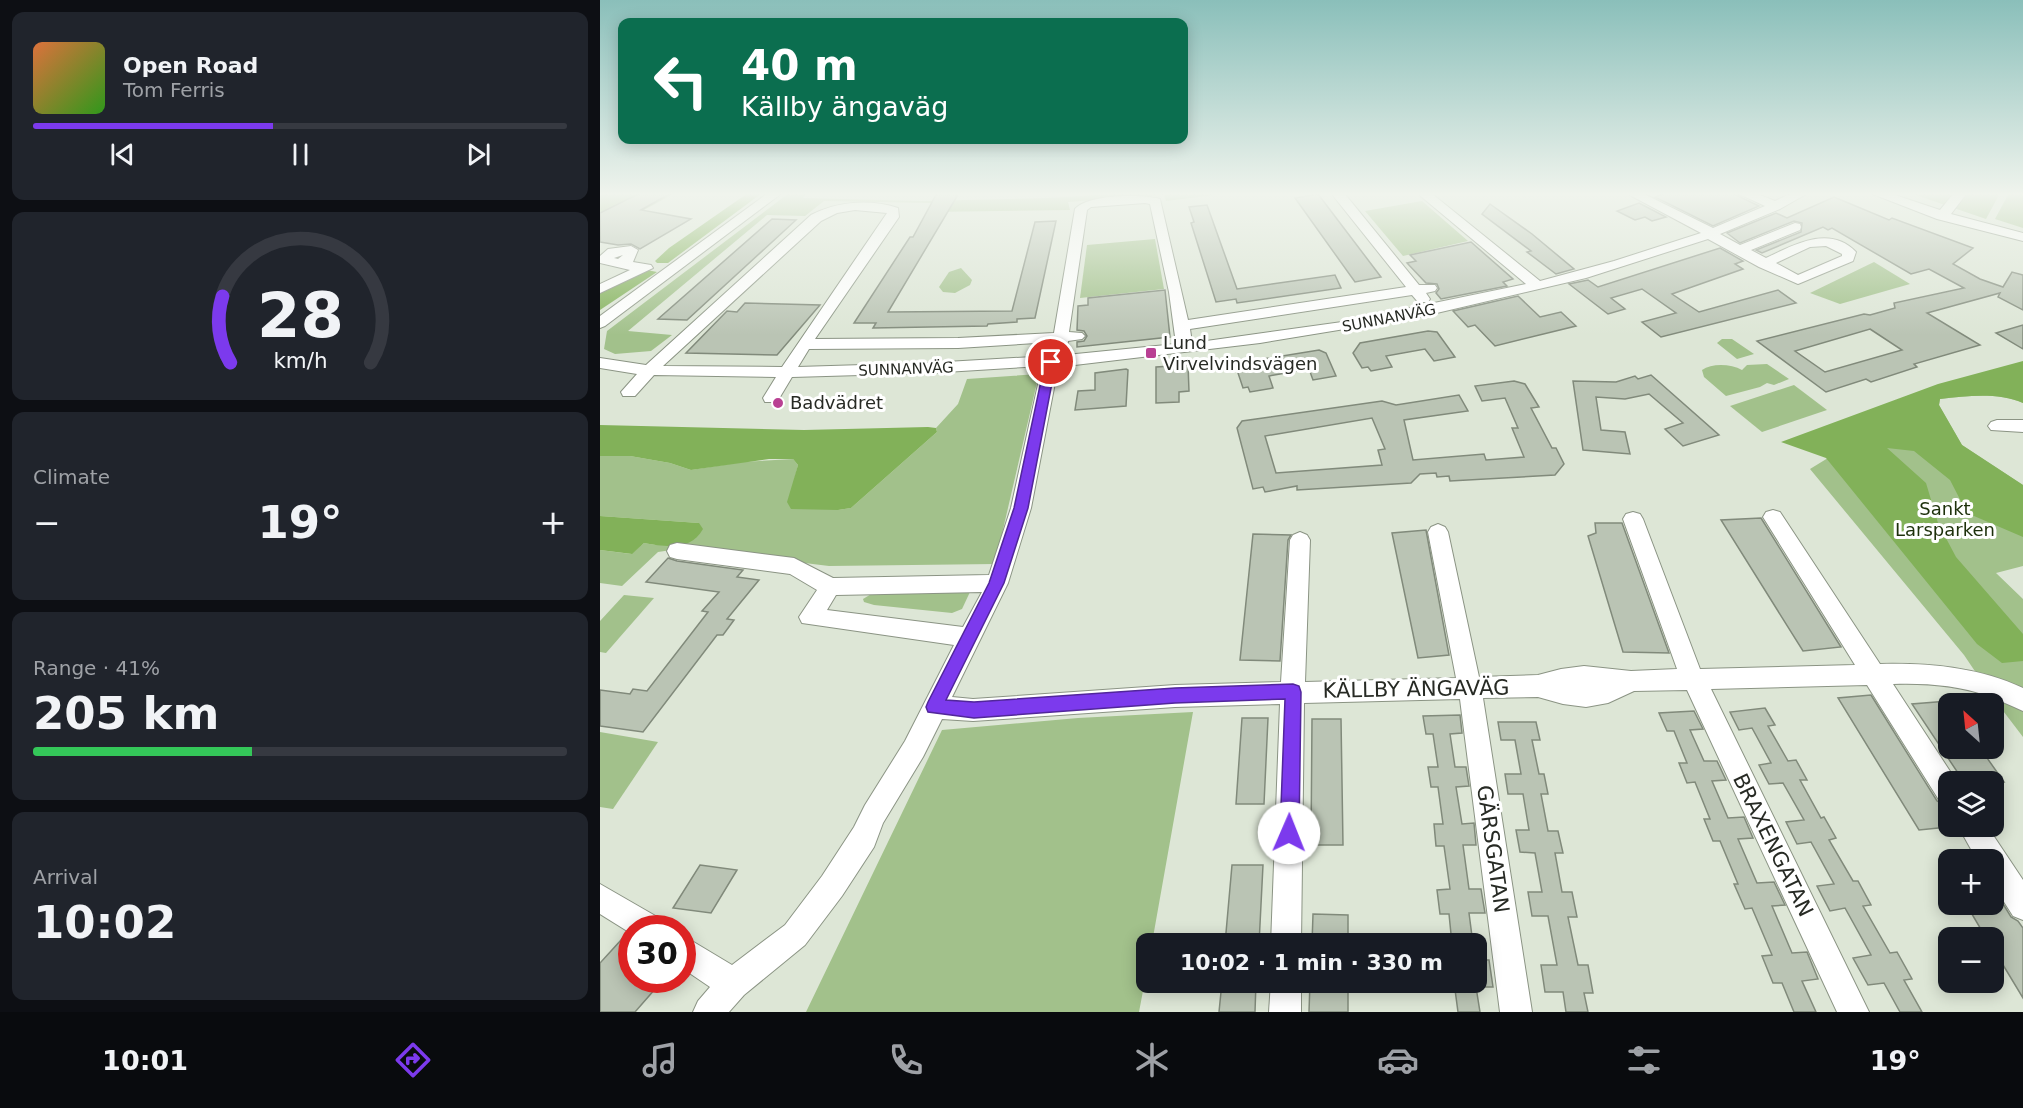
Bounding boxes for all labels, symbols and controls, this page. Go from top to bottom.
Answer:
text: 40 m [741,41,858,90]
icon: left [642,42,720,120]
text: Open Road [123,53,258,78]
text: Tom Ferris [123,78,225,102]
text: Källby ängaväg [741,91,948,122]
icon: previous [106,138,139,171]
icon: pause [284,138,317,171]
icon: next [462,138,495,171]
text: 28 [257,279,343,352]
street label: SUNNANVÄG [1340,299,1438,336]
place label: Lund Virvelvindsvägen [1163,332,1318,374]
pin [1025,336,1076,387]
icon: arrive [1034,345,1067,378]
marker: Lund Virvelvindsvägen [1144,346,1158,360]
text: km/h [273,348,327,373]
street label: SUNNANVÄG [858,357,954,380]
place label: Badvädret [790,392,883,413]
marker: Badvädret [771,396,785,410]
text: Climate [33,465,110,489]
text: 19° [257,496,343,549]
park label: Sankt Larsparken [1895,498,1995,540]
text: − [33,503,61,542]
text: + [539,503,567,542]
text: Range · 41% [33,656,160,680]
street label: KÄLLBY ÄNGAVÄG [1322,674,1509,703]
text: 205 km [33,687,219,740]
north arrow [1938,693,2004,759]
map controls [1938,693,2004,993]
street label: BRAXENGATAN [1728,770,1818,920]
button: layers [1938,771,2004,837]
street label: GÄRSGATAN [1472,783,1515,914]
position arrow [1257,801,1321,865]
button: + [1938,849,2004,915]
text: Arrival [33,865,98,889]
text: 10:02 [33,896,176,949]
speed limit sign: 30 [618,915,696,993]
button: − [1938,927,2004,993]
text: 10:02 · 1 min · 330 m [1180,950,1443,975]
icon: directions [392,1039,434,1081]
icon: music [639,1039,681,1081]
icon: phone [885,1039,927,1081]
icon: climate [1131,1039,1173,1081]
icon: car [1377,1039,1419,1081]
icon: filters [1623,1039,1665,1081]
text: 10:01 [102,1045,188,1076]
text: 19° [1870,1045,1921,1076]

